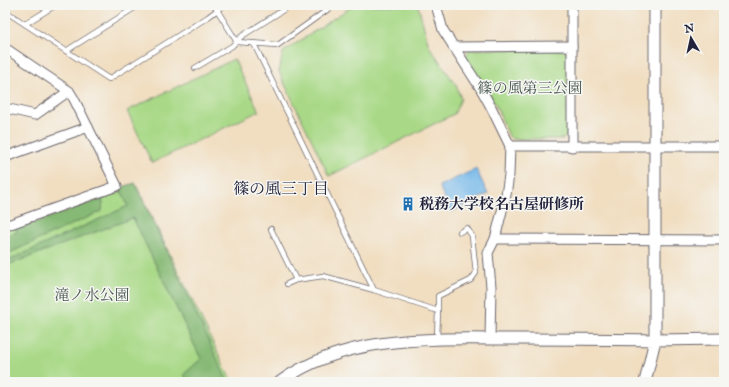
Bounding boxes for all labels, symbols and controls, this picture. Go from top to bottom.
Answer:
north arrow [671,18,711,58]
text: N [683,21,696,37]
park label: 篠の風第三公園 [477,79,583,98]
district label: 篠の風三丁目 [233,180,329,200]
place label: 税務大学校名古屋研修所 [419,195,584,214]
building icon: 税務大学校名古屋研修所 [400,196,416,212]
park label: 滝ノ水公園 [54,286,130,305]

